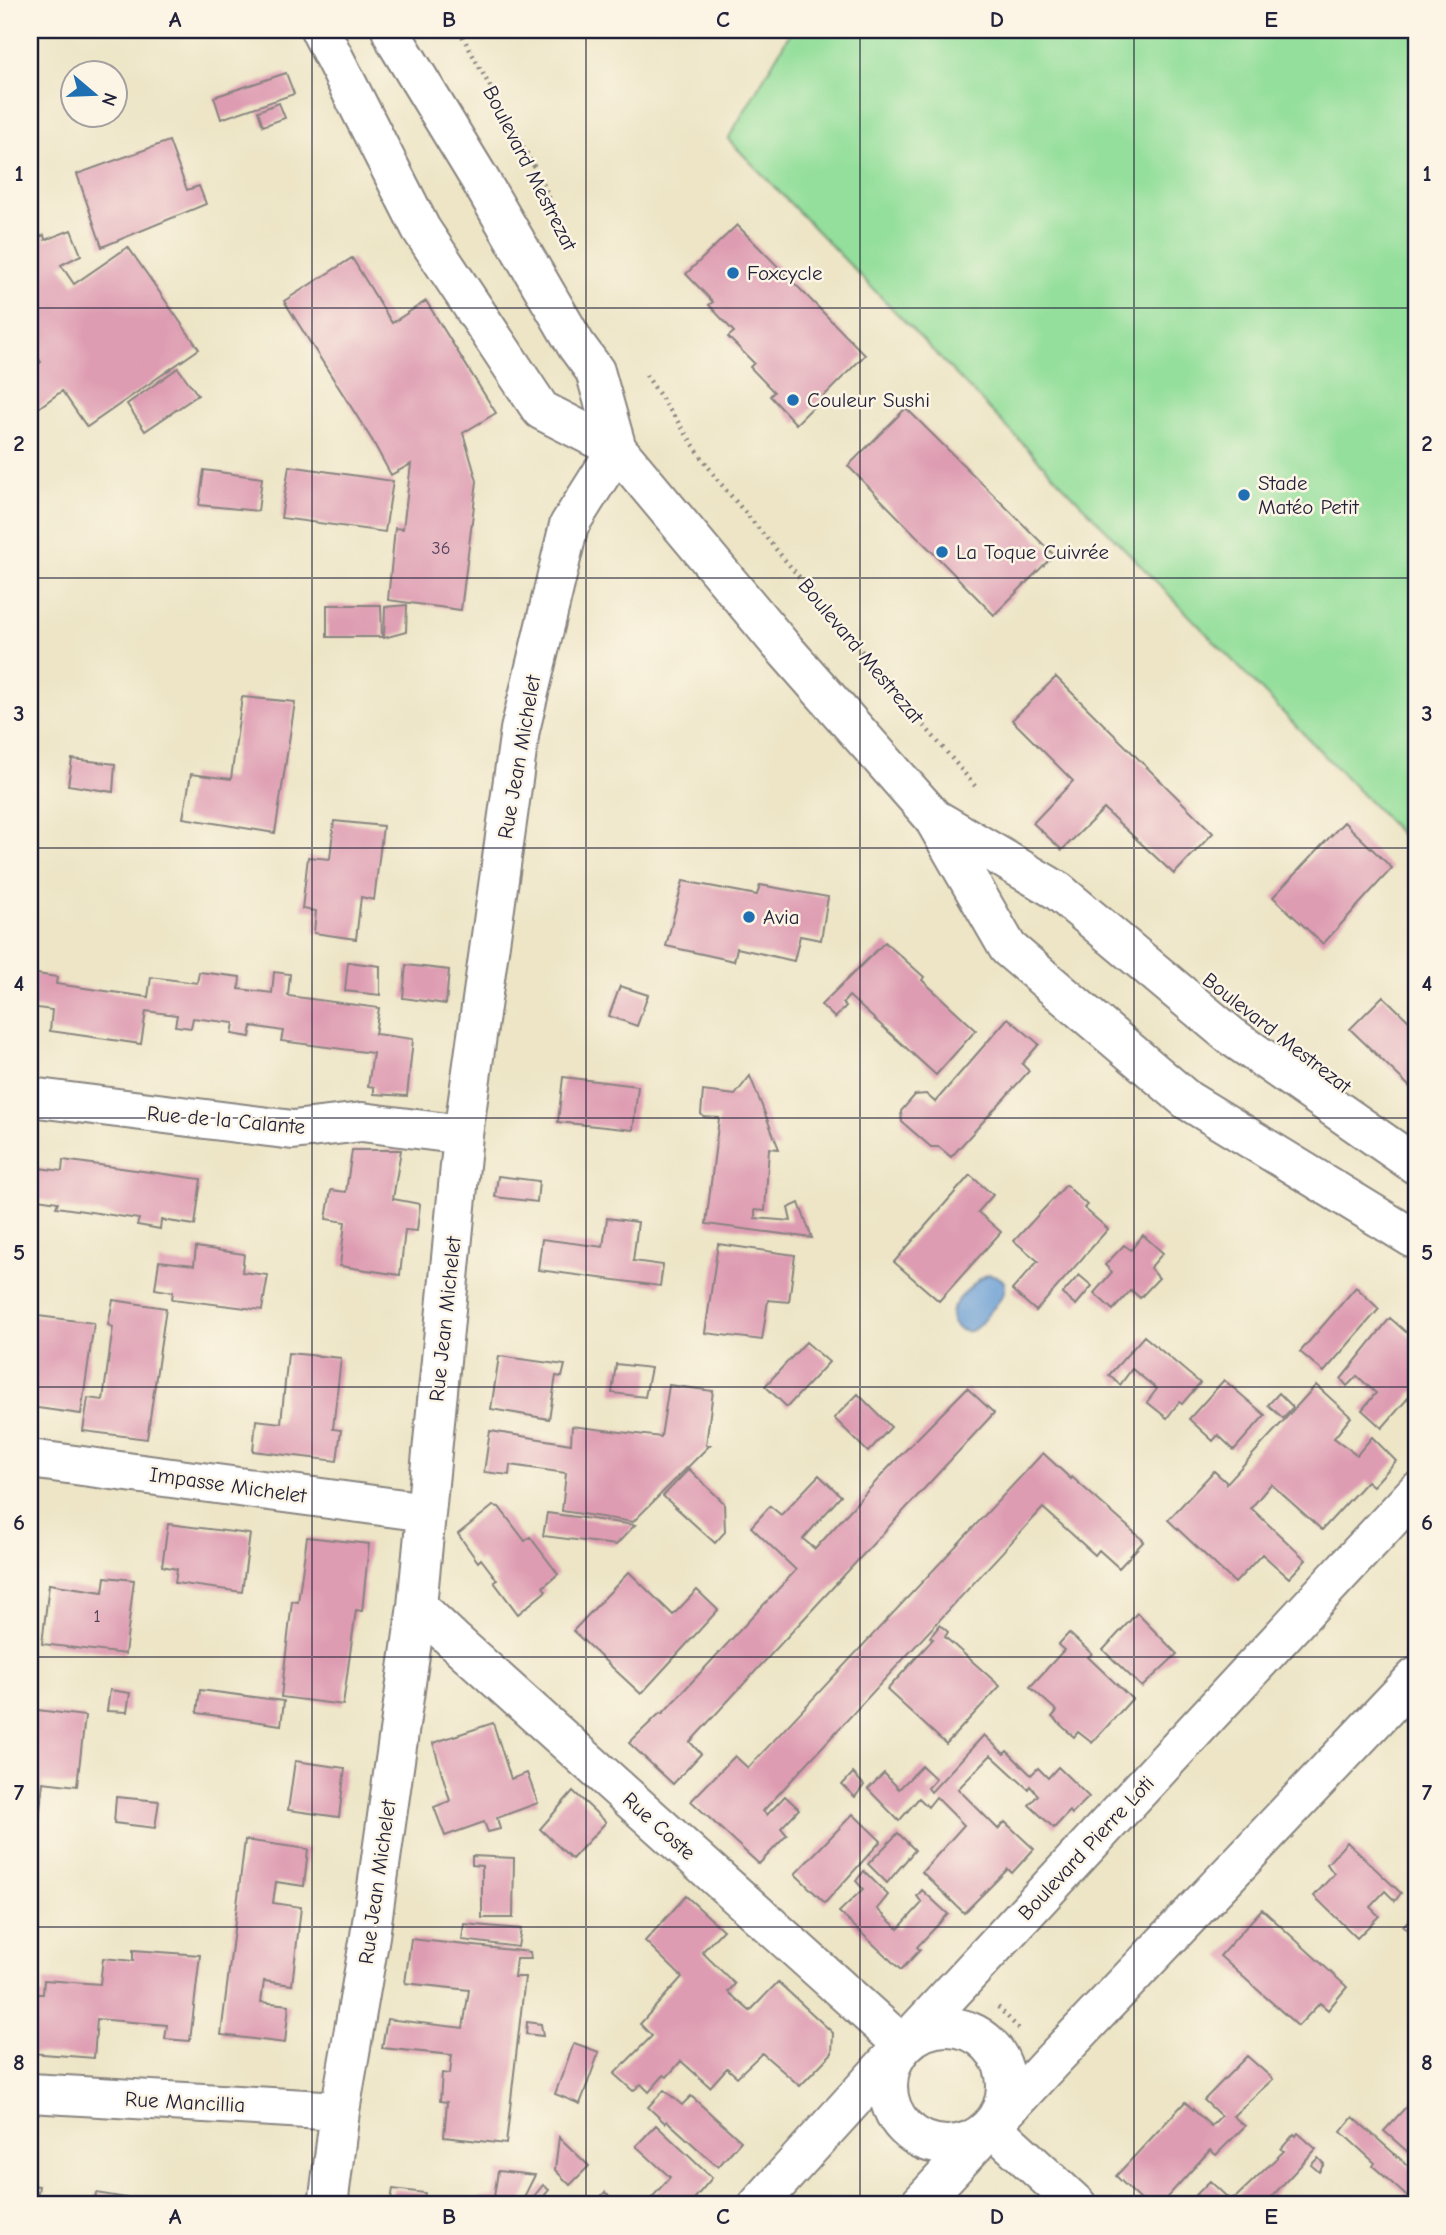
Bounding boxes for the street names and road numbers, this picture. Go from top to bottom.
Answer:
street label: Boulevard Mestrezat [478,82,582,255]
street label: Boulevard Mestrezat [793,574,929,729]
street label: Rue Jean Michelet [493,672,545,841]
street label: Boulevard Mestrezat [1198,968,1357,1099]
street label: Rue de la Calante [146,1101,306,1139]
street label: Rue Jean Michelet [424,1234,466,1403]
street label: Impasse Michelet [148,1462,309,1508]
street label: Boulevard Pierre Loti [1013,1771,1159,1925]
street label: Rue Coste [618,1787,700,1865]
street label: Rue Jean Michelet [354,1797,401,1966]
street label: Rue Mancillia [124,2087,246,2117]

